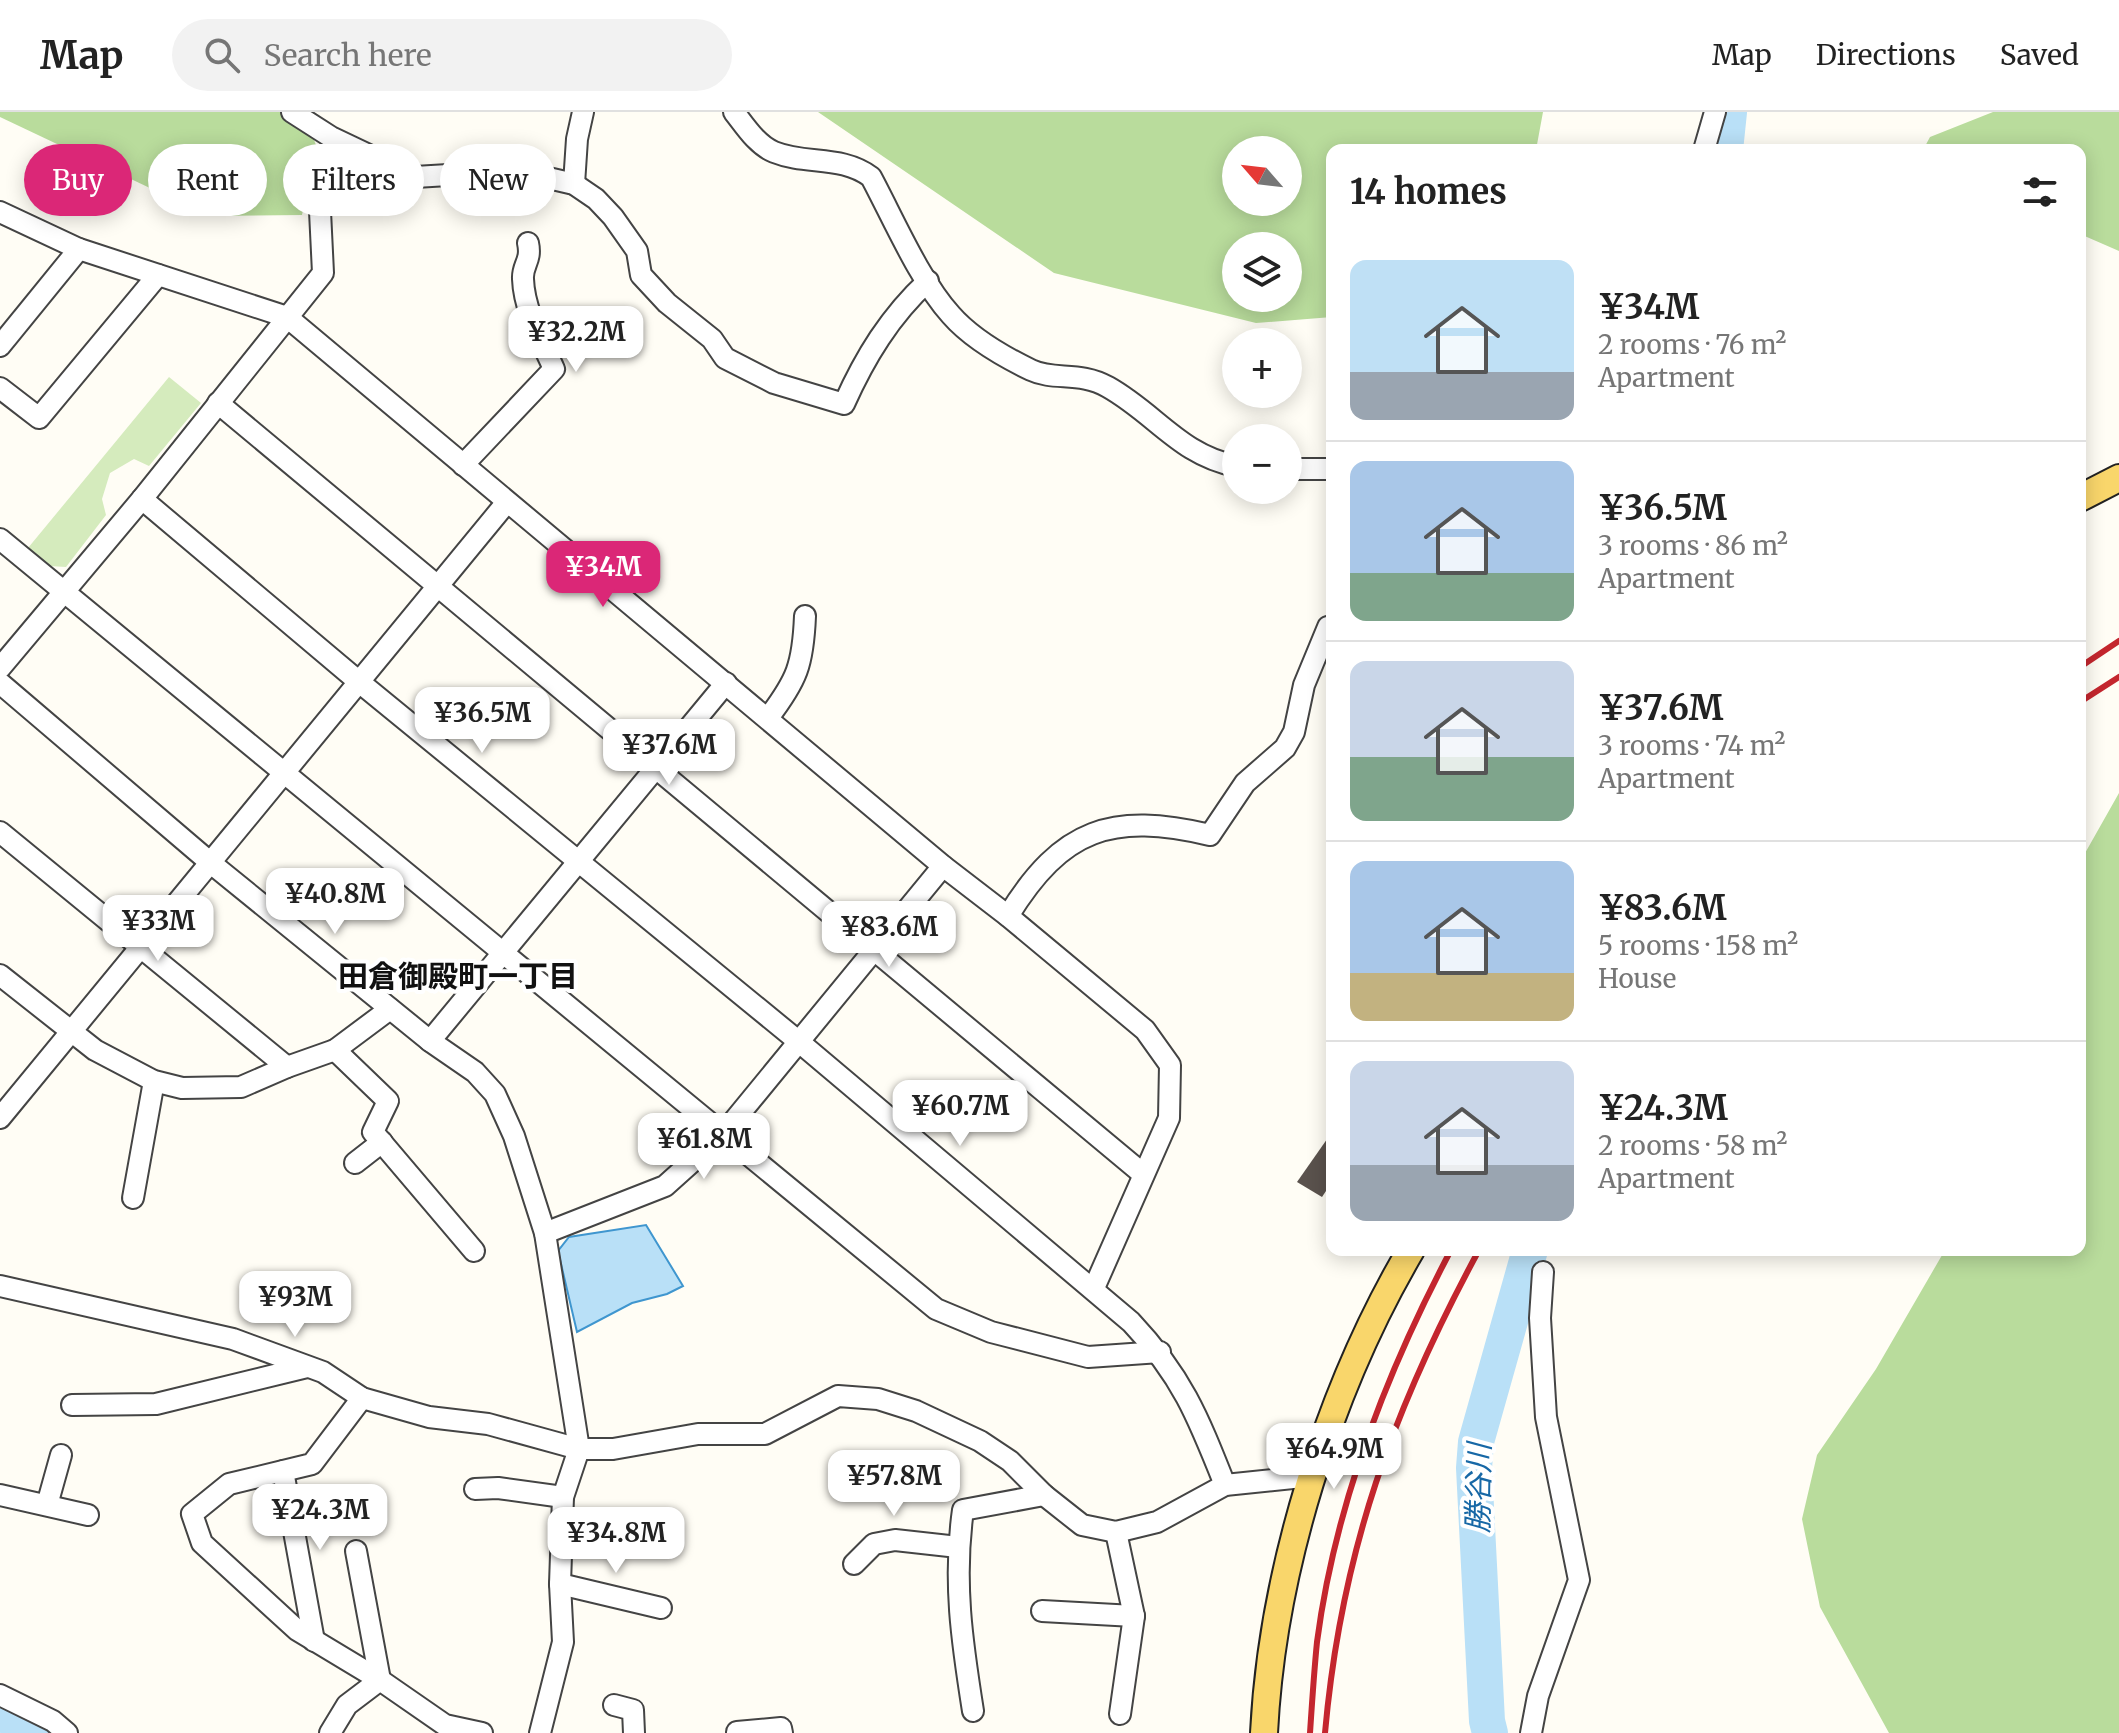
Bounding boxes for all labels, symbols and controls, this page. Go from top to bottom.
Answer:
search box [172,19,732,91]
text: Map [40,32,124,79]
icon: search [200,33,244,77]
text: Search here [264,36,432,74]
text: Map [1712,37,1772,73]
text: Directions [1816,37,1956,73]
text: Saved [2000,37,2079,73]
north arrow [1222,136,1302,216]
map controls [1222,136,1302,504]
chip: Buy [24,144,132,216]
chip: Rent [148,144,267,216]
chip: Filters [283,144,424,216]
chip: New [440,144,556,216]
icon: filters [2018,170,2062,214]
text: 14 homes [1350,171,1507,213]
button: layers [1222,232,1302,312]
text: ¥34M [1598,286,1699,328]
icon: home [1414,292,1510,388]
pin: ¥32.2M [511,306,641,374]
text: ¥32.2M [526,315,626,348]
button: + [1222,328,1302,408]
text: 2 rooms · 76 m² [1598,328,1786,361]
text: Apartment [1598,361,1735,394]
button: − [1222,424,1302,504]
text: ¥36.5M [1598,487,1727,529]
icon: home [1414,493,1510,589]
text: 3 rooms · 86 m² [1598,529,1788,562]
pin: ¥34M [556,541,650,609]
text: ¥34M [564,550,642,583]
text: Apartment [1598,562,1735,595]
pin: ¥36.5M [417,687,547,755]
text: ¥37.6M [1598,687,1723,729]
icon: home [1414,693,1510,789]
text: ¥36.5M [433,696,531,729]
pin: ¥37.6M [604,719,734,787]
text: ¥37.6M [621,728,717,761]
text: 3 rooms · 74 m² [1598,729,1785,762]
text: Apartment [1598,762,1735,795]
pin: ¥40.8M [270,868,400,936]
text: ¥40.8M [284,877,386,910]
text: ¥83.6M [1598,887,1727,929]
icon: home [1414,893,1510,989]
pin: ¥33M [111,895,205,963]
pin: ¥83.6M [824,901,954,969]
text: ¥33M [121,904,195,937]
text: ¥83.6M [840,910,938,943]
text: 5 rooms · 158 m² [1598,929,1798,962]
district label: 田倉御殿町一丁目 [338,957,578,995]
text: House [1598,962,1676,995]
pin: ¥60.7M [895,1080,1025,1148]
text: ¥24.3M [1598,1087,1728,1129]
text: ¥60.7M [911,1089,1009,1122]
icon: home [1414,1093,1510,1189]
pin: ¥61.8M [639,1113,769,1181]
text: ¥61.8M [656,1122,752,1155]
text: 2 rooms · 58 m² [1598,1129,1787,1162]
text: Apartment [1598,1162,1735,1195]
pin: ¥93M [248,1271,342,1339]
text: ¥93M [257,1280,333,1313]
pin: ¥64.9M [1269,1423,1399,1491]
text: ¥64.9M [1284,1432,1384,1465]
water label: 勝谷川 [1458,1440,1498,1533]
pin: ¥57.8M [829,1450,959,1518]
text: ¥57.8M [846,1459,942,1492]
pin: ¥24.3M [255,1484,385,1552]
text: ¥24.3M [270,1493,370,1526]
pin: ¥34.8M [551,1507,681,1575]
text: ¥34.8M [566,1516,666,1549]

